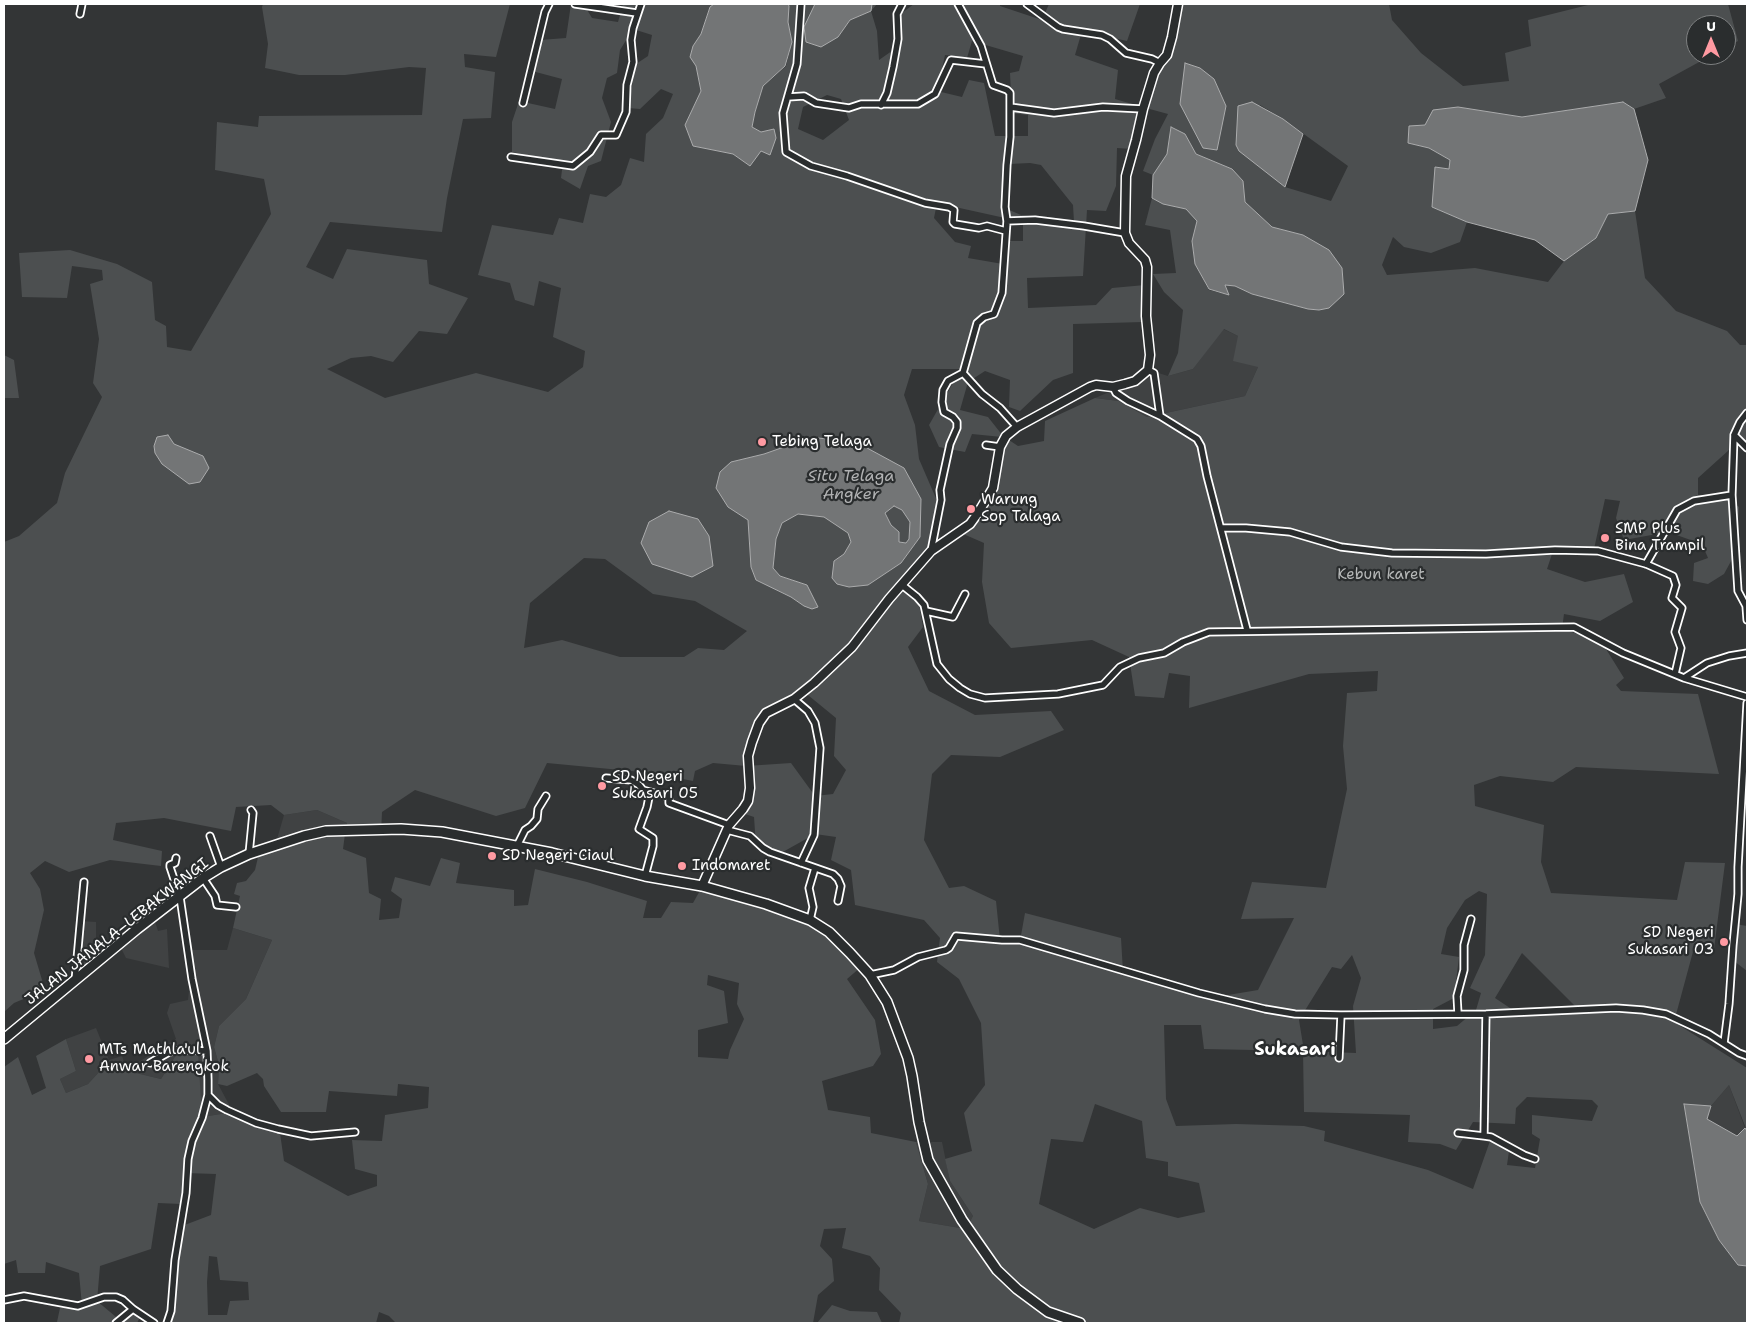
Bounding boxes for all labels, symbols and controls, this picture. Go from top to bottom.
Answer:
north arrow [1686,15,1736,65]
text: U [1706,17,1716,35]
place label: Tebing Telaga [772,433,872,451]
marker: Tebing Telaga [756,436,768,448]
water label: Situ Telaga Angker [808,467,894,505]
place label: Warung Sop Talaga [981,491,1061,526]
marker: Warung Sop Talaga [965,503,977,515]
place label: SMP Plus Bina Trampil [1615,520,1705,555]
marker: SMP Plus Bina Trampil [1599,532,1611,544]
park label: Kebun karet [1337,566,1425,584]
place label: SD Negeri Sukasari 05 [612,768,698,803]
marker: SD Negeri Sukasari 05 [596,780,608,792]
place label: SD Negeri Ciaul [502,847,614,865]
marker: SD Negeri Ciaul [486,850,498,862]
street label: JALAN JANALA–LEBAKWANGI [22,855,212,1009]
place label: Indomaret [692,857,771,875]
marker: Indomaret [676,860,688,872]
place label: SD Negeri Sukasari 03 [1627,924,1714,959]
marker: SD Negeri Sukasari 03 [1718,936,1730,948]
district label: Sukasari [1254,1039,1336,1061]
place label: MTs Mathla'ul Anwar Barengkok [99,1041,229,1076]
marker: MTs Mathla'ul Anwar Barengkok [83,1053,95,1065]

